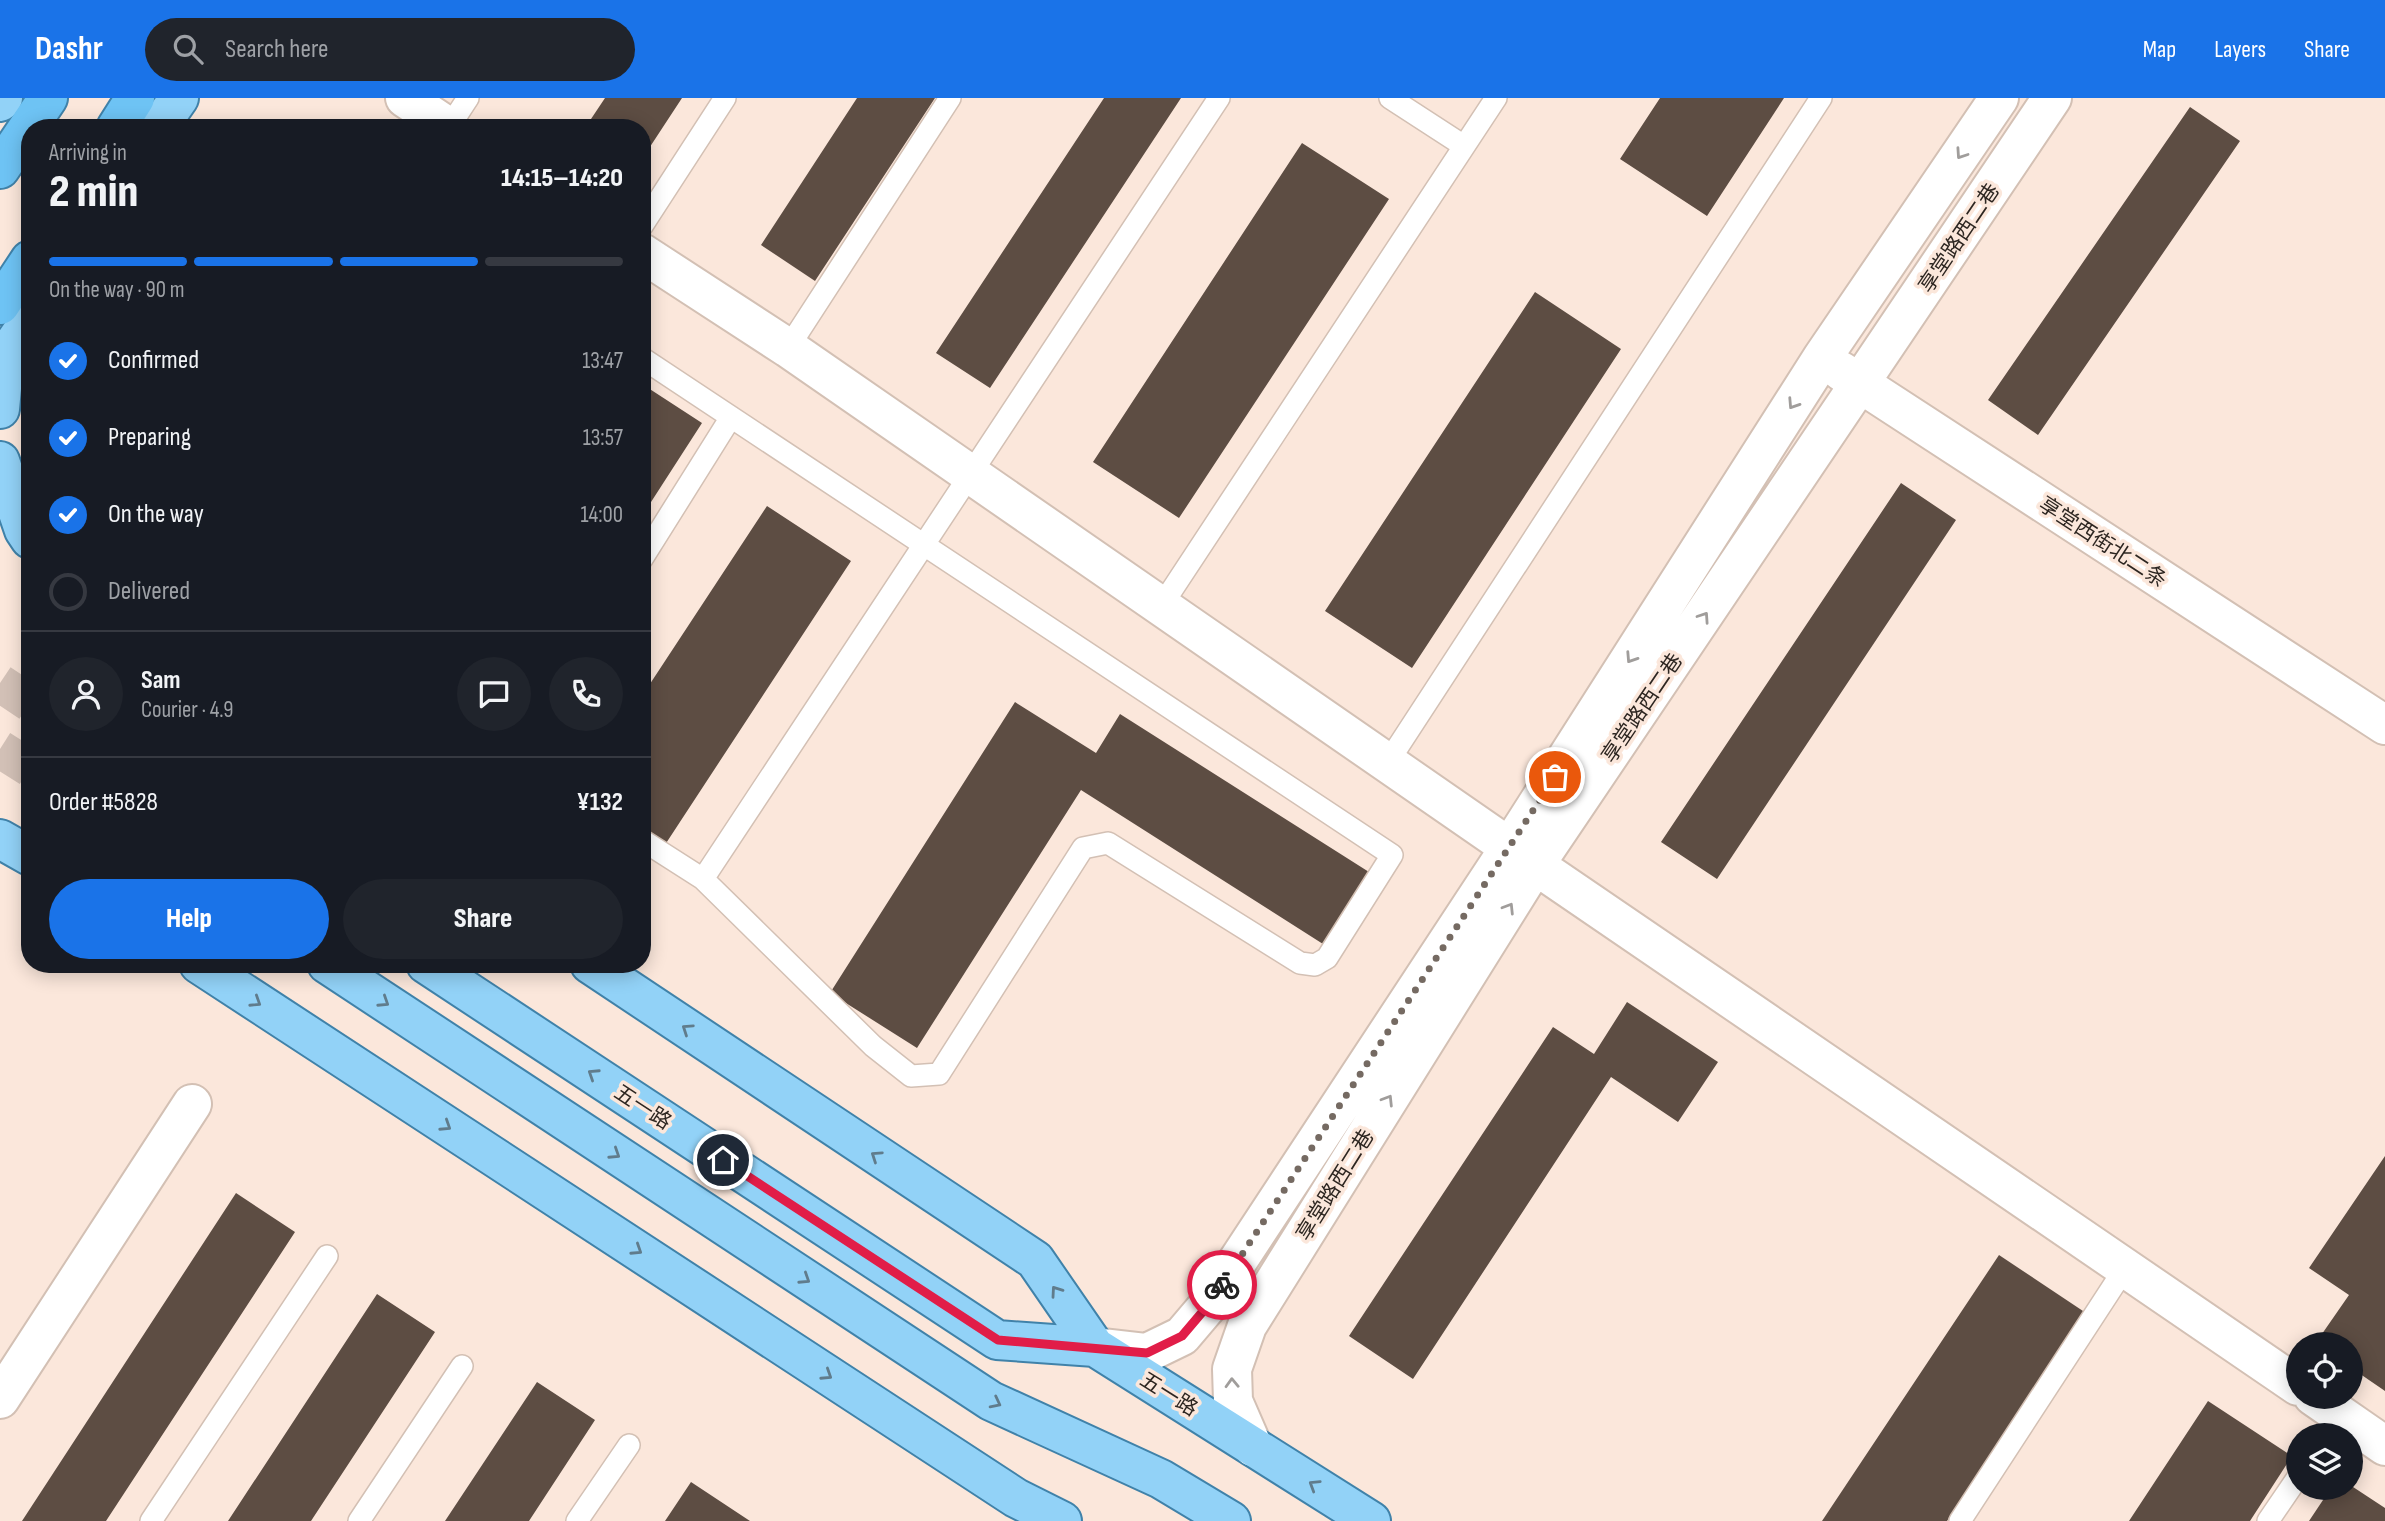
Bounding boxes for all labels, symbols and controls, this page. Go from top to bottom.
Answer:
search box [145,18,635,81]
text: Dashr [35,29,103,69]
icon: search [169,30,207,68]
text: Search here [225,34,328,65]
text: Map [2143,35,2176,64]
text: Layers [2214,35,2266,64]
text: Share [2304,35,2350,64]
text: Arriving in [49,139,127,167]
one-way arrow [1956,147,1969,160]
text: 14:15–14:20 [501,163,623,194]
text: 2 min [49,165,138,220]
street label: 享堂路西二巷 [1914,179,2005,297]
text: On the way · 90 m [49,276,184,304]
icon: check [49,342,87,380]
text: Confirmed [108,345,199,376]
text: 13:47 [582,347,623,375]
one-way arrow [1788,397,1801,410]
icon: check [49,419,87,457]
text: Preparing [108,422,191,453]
text: 13:57 [583,424,623,452]
street label: 享堂西街北二条 [2034,492,2171,593]
icon: check [49,496,87,534]
text: On the way [108,499,204,530]
text: 14:00 [580,501,623,529]
text: Delivered [108,576,190,607]
one-way arrow [1695,612,1708,625]
street label: 享堂路西二巷 [1597,649,1688,767]
one-way arrow [1626,650,1639,663]
button: person [49,657,123,731]
button: chat [457,657,531,731]
button: phone [549,657,623,731]
text: Sam [141,665,181,696]
text: Courier · 4.9 [141,696,233,724]
pin [1525,747,1585,807]
icon: bag [1536,758,1574,796]
text: Order #5828 [49,787,158,818]
text: ¥132 [576,787,623,818]
button: Help [49,879,329,959]
button: Share [343,879,623,959]
one-way arrow [1500,902,1513,915]
one-way arrow [248,993,261,1006]
one-way arrow [377,994,390,1007]
one-way arrow [682,1025,695,1037]
one-way arrow [588,1070,601,1083]
street label: 五一路 [610,1080,676,1135]
one-way arrow [1379,1095,1392,1108]
one-way arrow [438,1118,451,1130]
street label: 享堂路西二巷 [1291,1125,1379,1245]
pin [693,1130,753,1190]
icon: home [704,1141,742,1179]
one-way arrow [607,1146,620,1158]
one-way arrow [871,1152,884,1164]
one-way arrow [629,1242,642,1255]
courier [1187,1250,1257,1320]
icon: bike [1203,1266,1241,1304]
one-way arrow [798,1271,811,1284]
one-way arrow [1052,1286,1064,1299]
map controls [2286,1332,2363,1500]
button: locate [2286,1332,2363,1409]
one-way arrow [819,1366,832,1379]
street label: 五一路 [1135,1367,1202,1422]
one-way arrow [1225,1377,1240,1388]
one-way arrow [989,1394,1001,1408]
button: layers [2286,1423,2363,1500]
one-way arrow [1308,1480,1321,1493]

